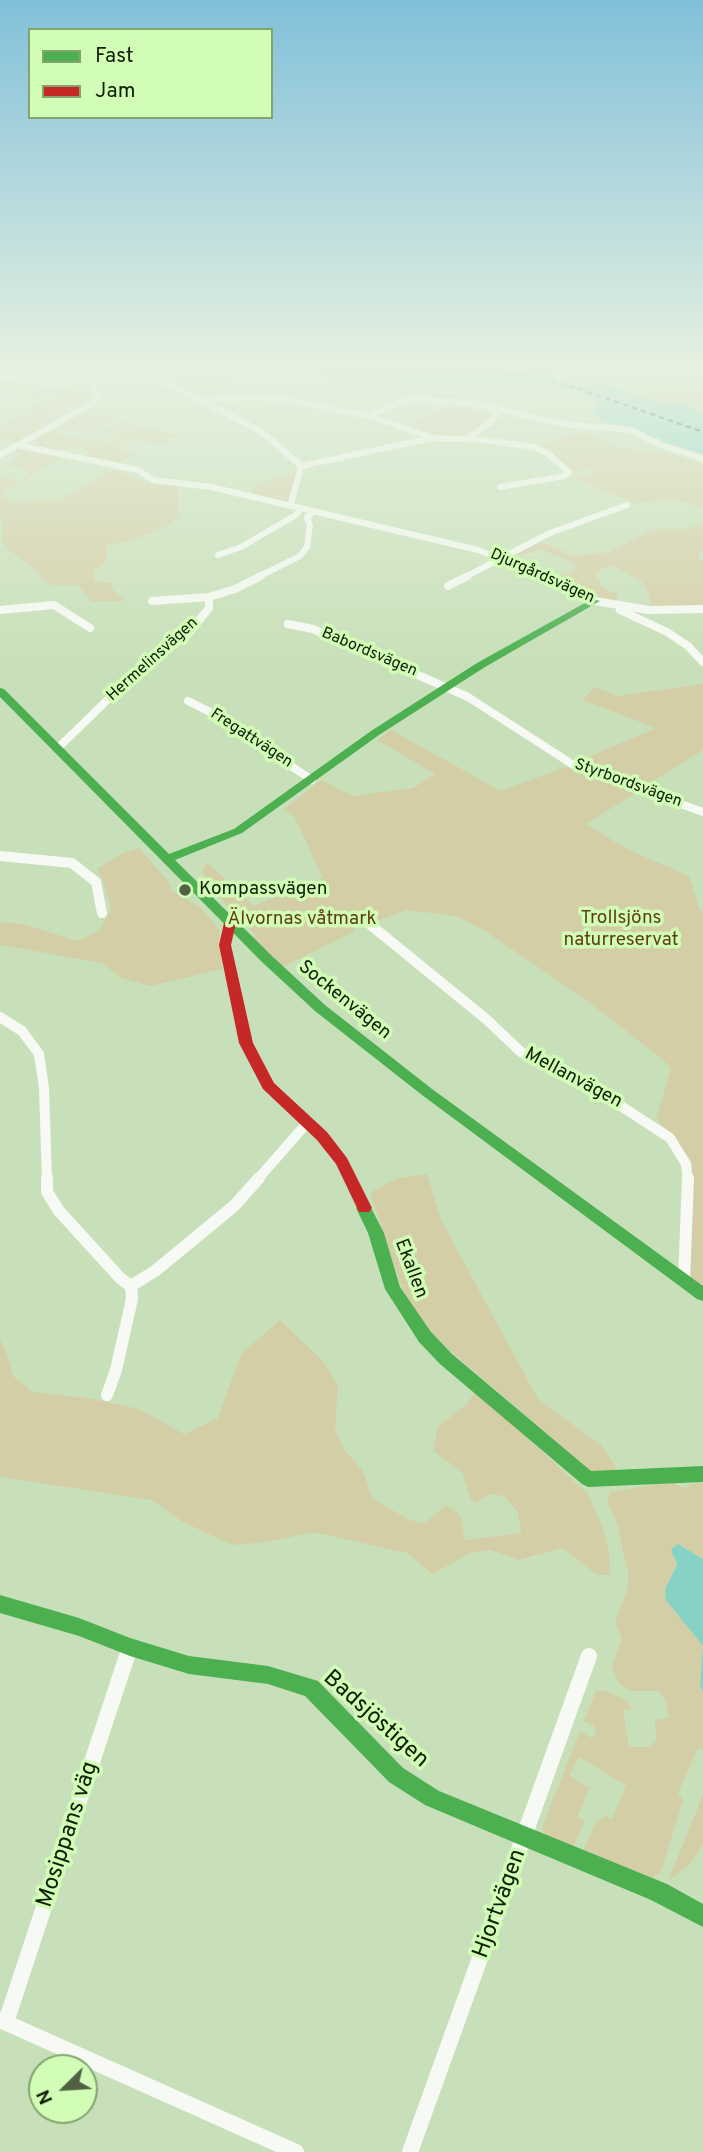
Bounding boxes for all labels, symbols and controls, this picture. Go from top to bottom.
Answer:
legend [28,28,273,119]
text: Fast [95,43,134,70]
text: Jam [95,78,136,105]
street label: Djurgårdsvägen [487,545,597,609]
street label: Hermelinsvägen [103,614,203,706]
street label: Babordsvägen [318,624,420,682]
street label: Fregattvägen [206,705,296,773]
street label: Styrbordsvägen [572,756,684,812]
place label: Kompassvägen [199,879,327,901]
marker: Kompassvägen [177,882,193,898]
park label: Trollsjöns naturreservat [563,908,679,952]
park label: Älvornas våtmark [227,909,377,931]
street label: Sockenvägen [293,957,395,1045]
street label: Mellanvägen [520,1044,626,1114]
street label: Ekallen [388,1236,432,1302]
street label: Badsjöstigen [316,1665,434,1775]
street label: Mosippans väg [32,1759,106,1911]
street label: Hjortvägen [469,1846,533,1962]
north arrow [28,2054,98,2124]
text: N [32,2086,59,2108]

